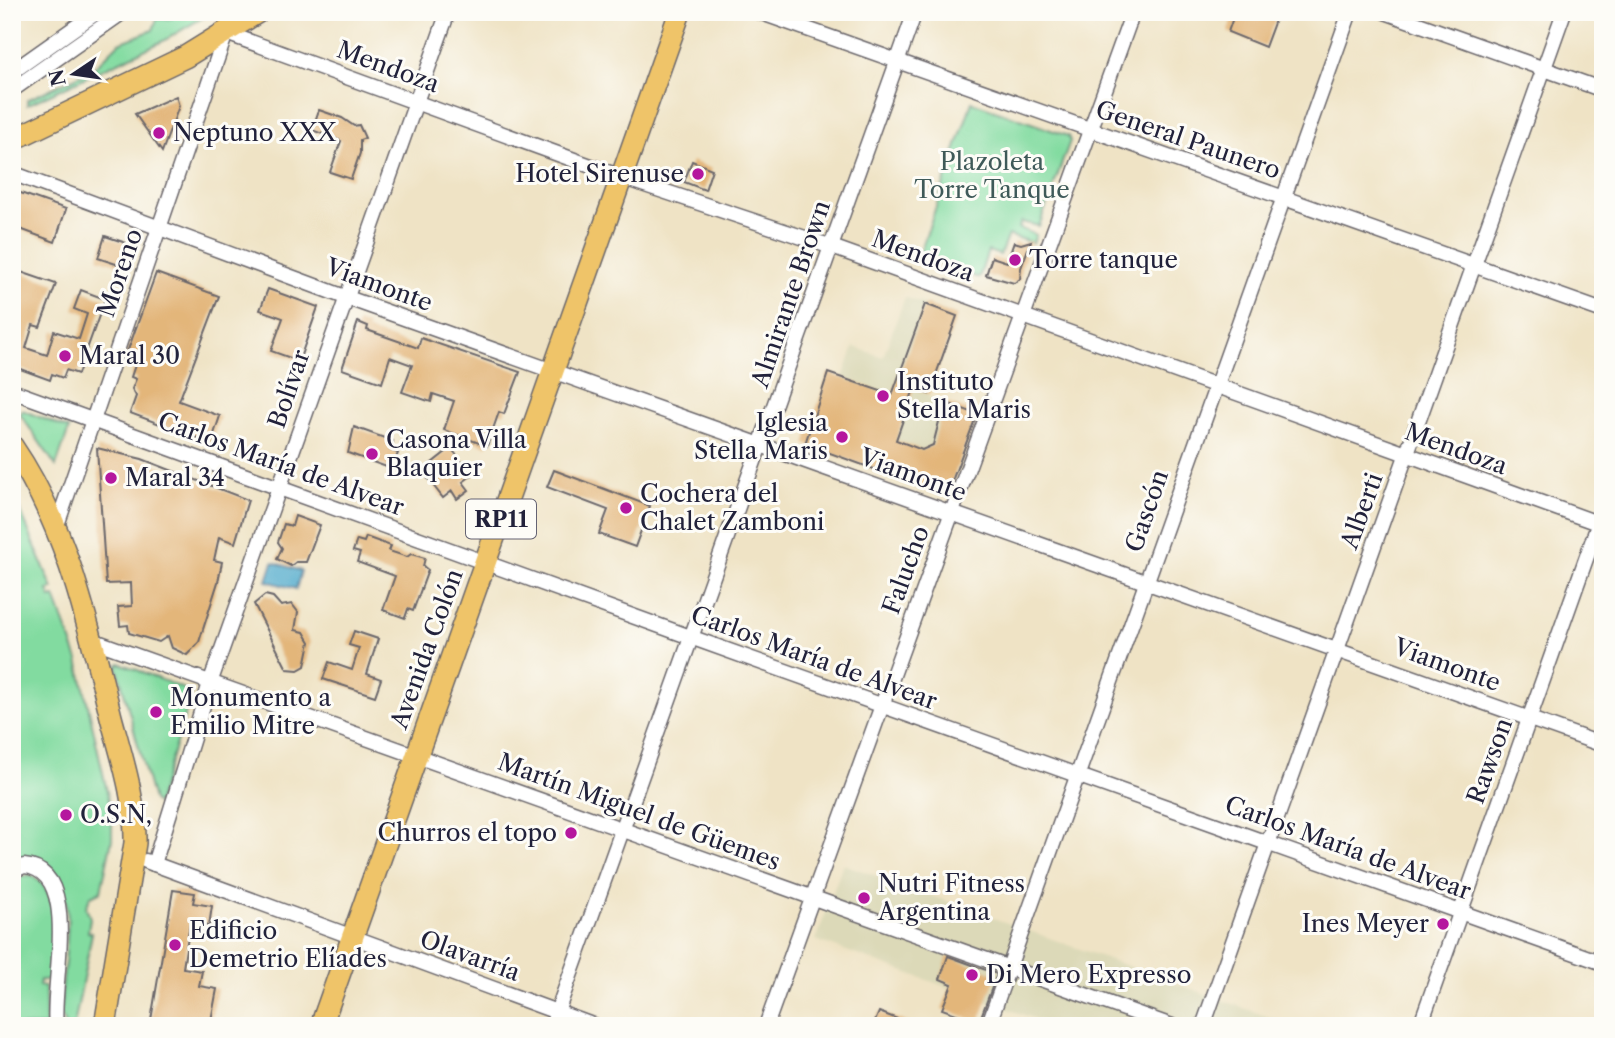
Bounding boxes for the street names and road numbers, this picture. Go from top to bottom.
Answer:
street label: Mendoza [333,35,443,98]
street label: General Paunero [1092,94,1284,185]
street label: Almirante Brown [745,196,836,392]
street label: Mendoza [868,224,978,287]
street label: Moreno [91,225,148,321]
street label: Viamonte [321,252,436,317]
street label: Bolívar [262,346,315,432]
street label: Carlos María de Alvear [154,406,408,522]
street label: Mendoza [1401,417,1511,480]
street label: Viamonte [855,442,970,507]
street label: Gascón [1119,466,1174,556]
street label: Alberti [1334,469,1389,554]
road number: RP11 [466,499,536,538]
street label: Falucho [876,522,935,618]
street label: Avenida Colón [384,565,469,734]
street label: Carlos María de Alvear [687,600,941,716]
street label: Viamonte [1389,632,1504,697]
street label: Rawson [1461,714,1518,808]
street label: Martín Miguel de Güemes [494,747,784,876]
street label: Carlos María de Alvear [1221,790,1475,906]
street label: Olavarría [416,924,524,987]

